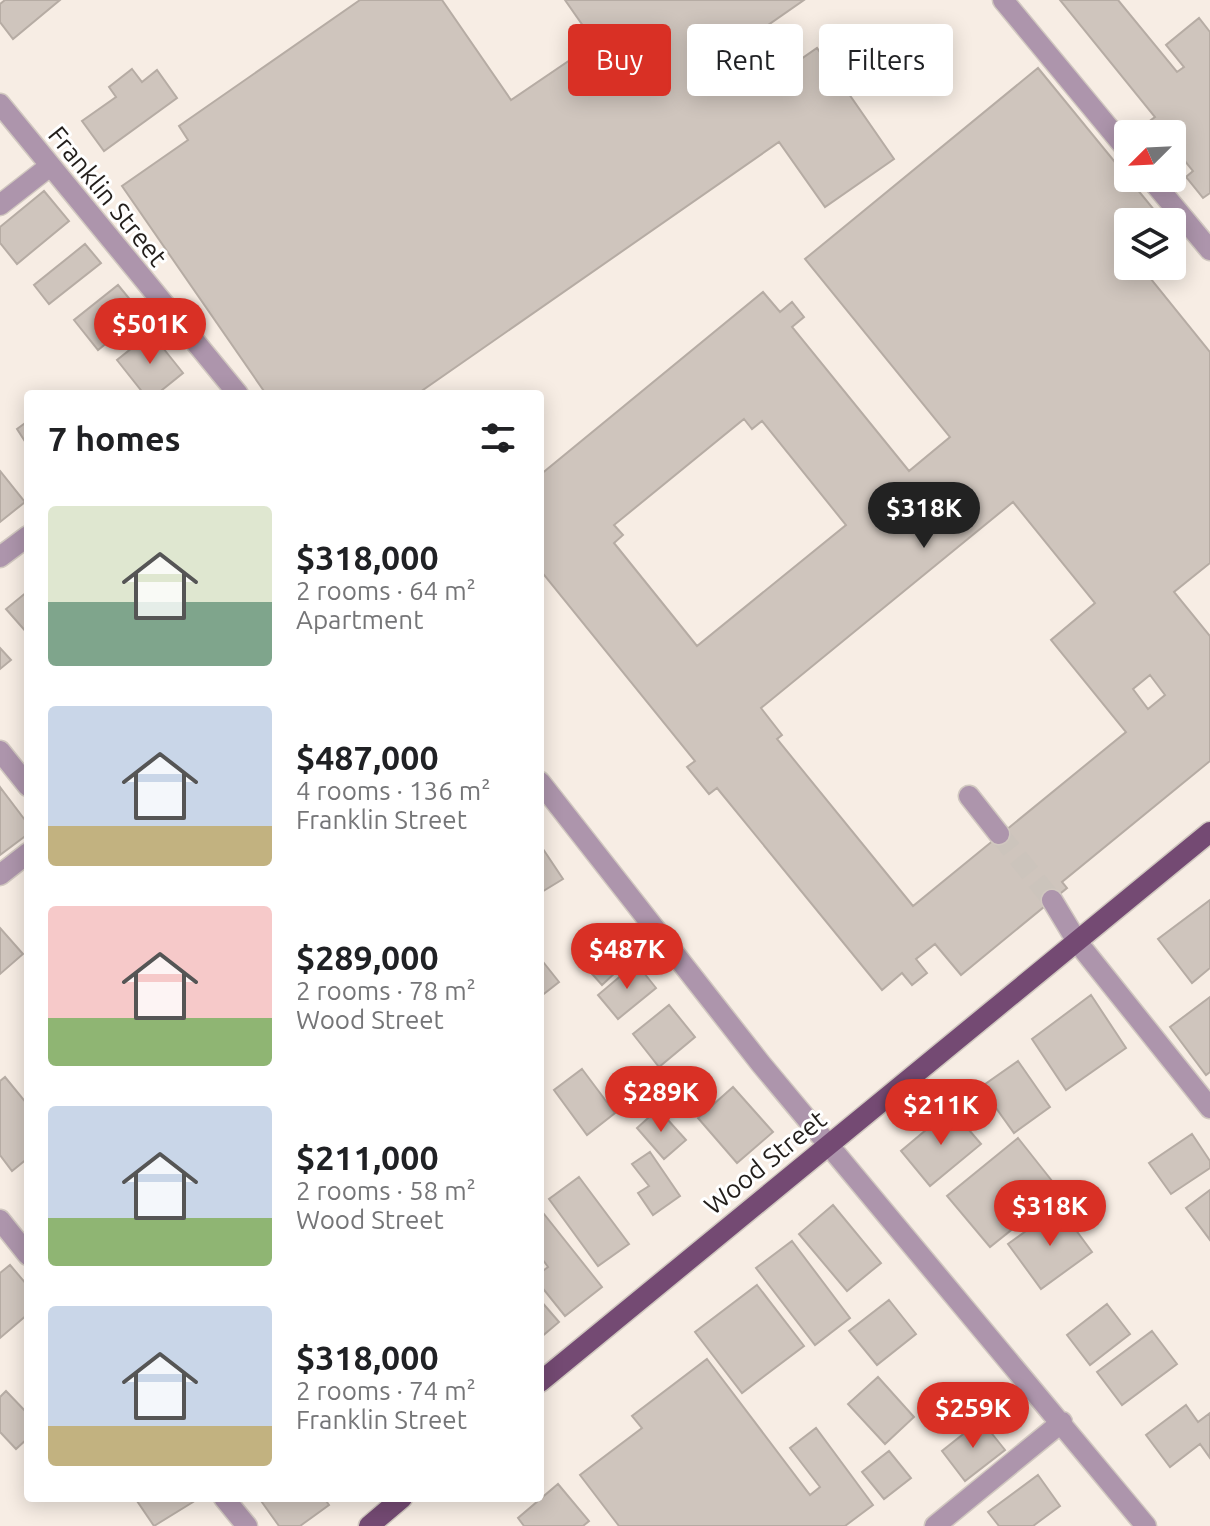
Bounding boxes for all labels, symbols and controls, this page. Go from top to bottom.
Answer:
chip: Buy [568,24,671,96]
chip: Rent [687,24,803,96]
chip: Filters [819,24,953,96]
street label: Franklin Street [43,120,173,272]
north arrow [1114,120,1186,192]
map controls [1114,120,1186,280]
button: layers [1114,208,1186,280]
pin: $501K [94,298,206,366]
text: $501K [112,309,188,338]
icon: filters [476,416,520,460]
text: 7 homes [48,419,181,457]
pin: $318K [868,482,980,550]
text: $318K [886,493,962,522]
icon: home [112,538,208,634]
text: $318,000 [296,538,439,576]
text: 2 rooms · 64 m² [296,576,476,605]
text: Apartment [296,605,423,634]
icon: home [112,738,208,834]
text: $487,000 [296,738,439,776]
text: 4 rooms · 136 m² [296,776,491,805]
text: Franklin Street [296,805,467,834]
pin: $487K [571,923,683,991]
text: $487K [589,934,665,963]
icon: home [112,938,208,1034]
text: $289,000 [296,938,439,976]
text: 2 rooms · 78 m² [296,976,476,1005]
text: Wood Street [296,1005,444,1034]
pin: $289K [605,1066,717,1134]
text: $289K [623,1077,699,1106]
pin: $211K [885,1079,997,1147]
text: $211K [903,1090,979,1119]
street label: Wood Street [698,1104,832,1220]
icon: home [112,1138,208,1234]
text: $211,000 [296,1138,439,1176]
text: 2 rooms · 58 m² [296,1176,476,1205]
pin: $318K [994,1180,1106,1248]
text: $318K [1012,1191,1088,1220]
text: Wood Street [296,1205,444,1234]
icon: home [112,1338,208,1434]
text: $318,000 [296,1338,439,1376]
text: 2 rooms · 74 m² [296,1376,476,1405]
pin: $259K [917,1382,1029,1450]
text: $259K [935,1393,1011,1422]
text: Franklin Street [296,1405,467,1434]

